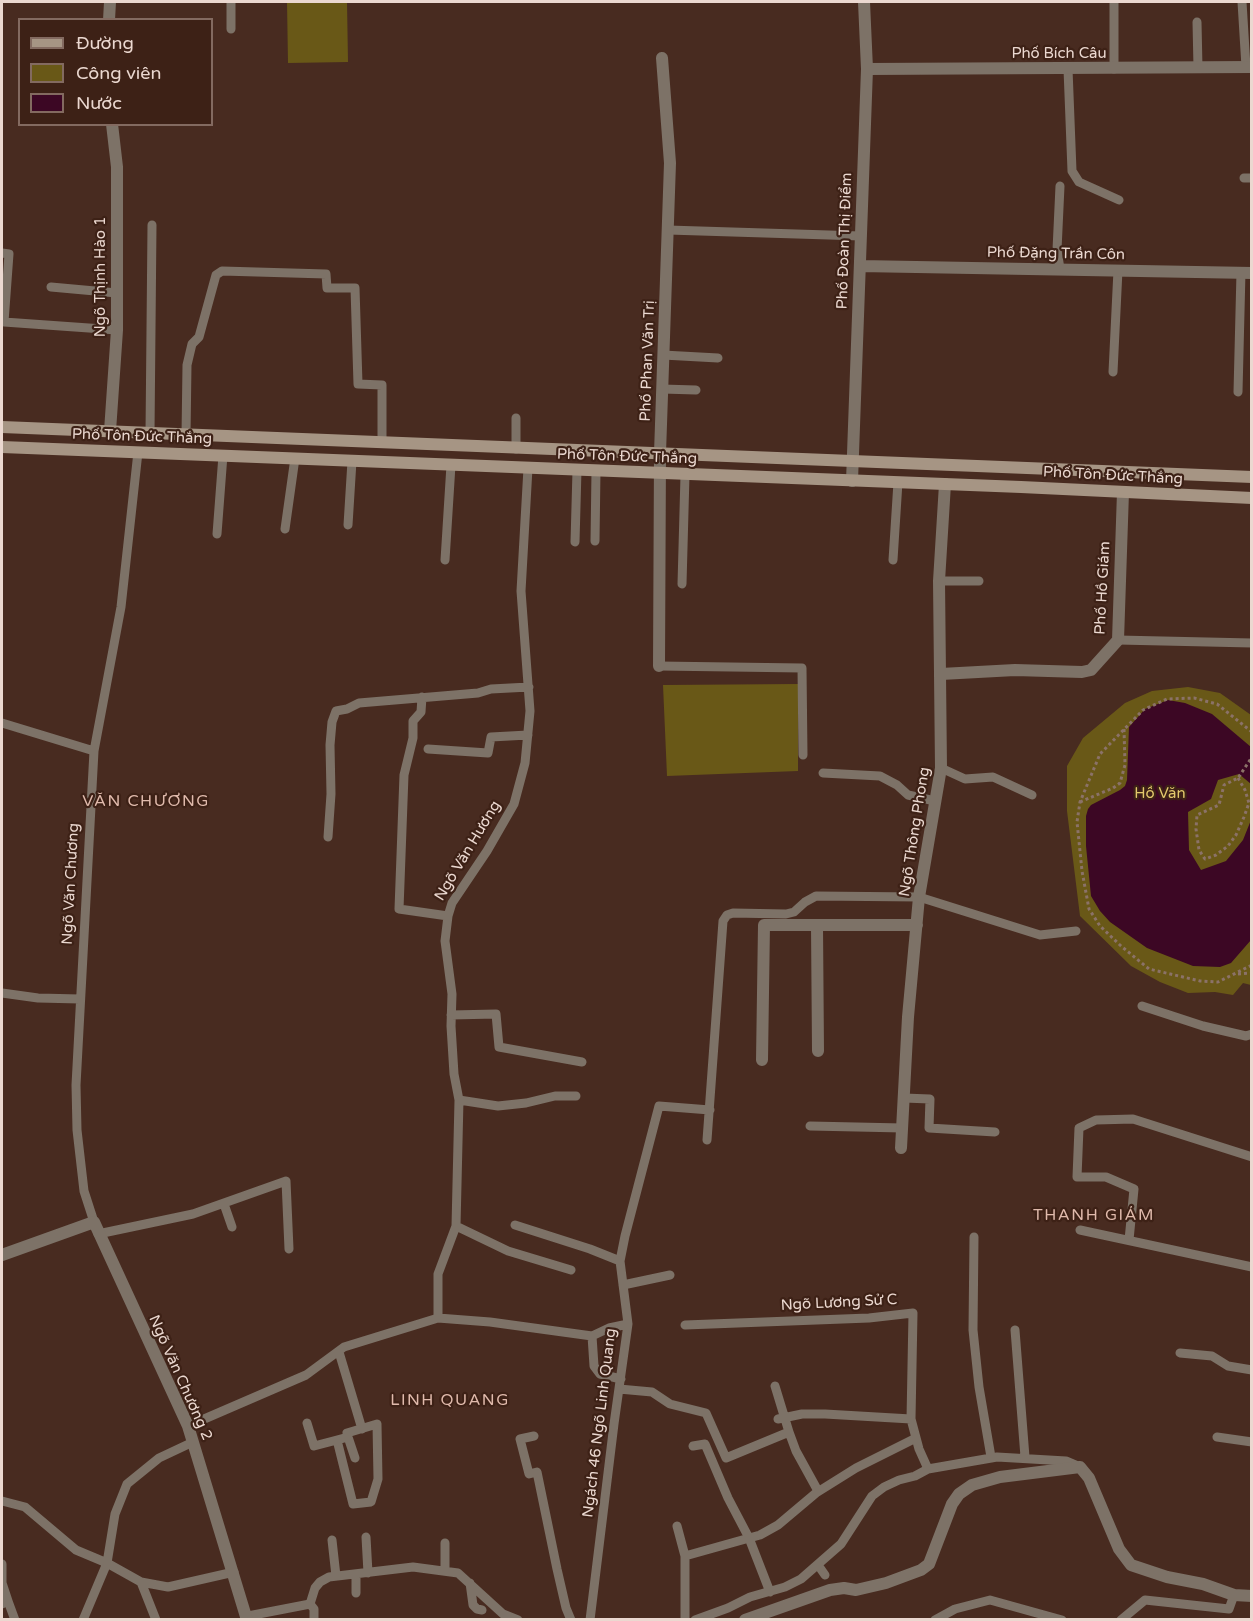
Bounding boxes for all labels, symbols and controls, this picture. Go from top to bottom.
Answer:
legend [18,18,213,126]
text: Đường [76,32,134,54]
street label: Phố Bích Câu [1011,45,1107,63]
text: Công viên [76,62,161,84]
text: Nước [76,92,122,114]
street label: Phố Đoàn Thị Điểm [834,172,856,310]
street label: Ngõ Thịnh Hào 1 [92,217,110,337]
street label: Phố Đặng Trần Côn [987,244,1125,264]
street label: Phố Phan Văn Trị [637,300,659,422]
street label: Phố Tôn Đức Thắng [72,426,212,448]
street label: Phố Tôn Đức Thắng [557,446,697,468]
street label: Phố Tôn Đức Thắng [1043,463,1183,489]
street label: Phố Hồ Giám [1092,541,1114,635]
street label: Ngõ Thông Phong [896,766,934,898]
park label: Hồ Văn [1134,785,1186,803]
district label: VĂN CHƯƠNG [82,792,210,812]
street label: Ngõ Văn Hương [431,798,505,904]
street label: Ngõ Văn Chương [59,823,83,945]
district label: THANH GIÁM [1033,1206,1155,1226]
street label: Ngõ Lương Sử C [780,1291,898,1315]
street label: Ngõ Văn Chương 2 [144,1313,216,1443]
street label: Ngách 46 Ngõ Linh Quang [579,1327,621,1519]
district label: LINH QUANG [390,1391,510,1411]

